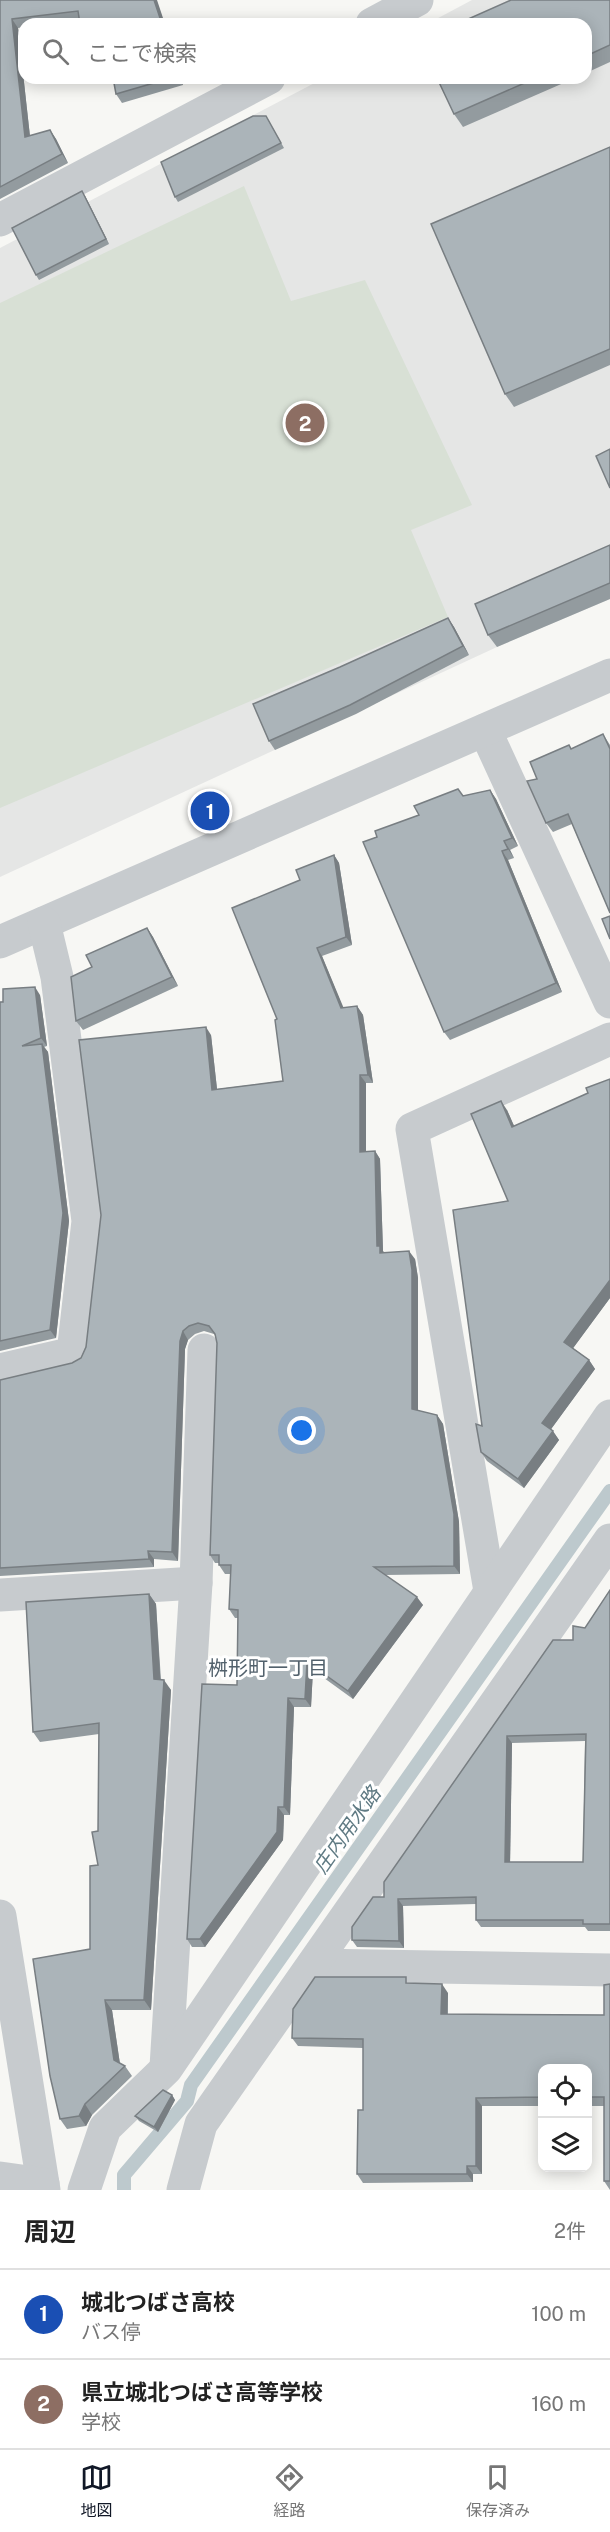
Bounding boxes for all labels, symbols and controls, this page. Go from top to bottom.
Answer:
search box [18,18,592,84]
icon: search [39,35,72,68]
text: ここで検索 [87,40,197,66]
pin: 2 [286,400,324,446]
pin: 1 [190,788,230,834]
your location [287,1416,316,1445]
district label: 桝形町一丁目 [208,1656,328,1680]
water label: 庄内用水路 [308,1781,387,1878]
map controls [538,2064,592,2172]
button: locate [538,2064,592,2118]
button: layers [538,2118,592,2172]
text: 周辺 [24,2216,76,2247]
text: 2件 [554,2219,586,2243]
text: 城北つばさ高校 [81,2289,235,2315]
text: 1 [39,2302,48,2326]
text: 100 m [531,2302,586,2326]
text: バス停 [81,2320,141,2344]
text: 県立城北つばさ高等学校 [81,2379,323,2405]
text: 2 [37,2392,50,2416]
text: 160 m [531,2392,586,2416]
text: 学校 [81,2410,121,2434]
tab: 地図 [80,2461,113,2521]
tab: 経路 [273,2461,306,2521]
tab: 保存済み [466,2461,530,2521]

